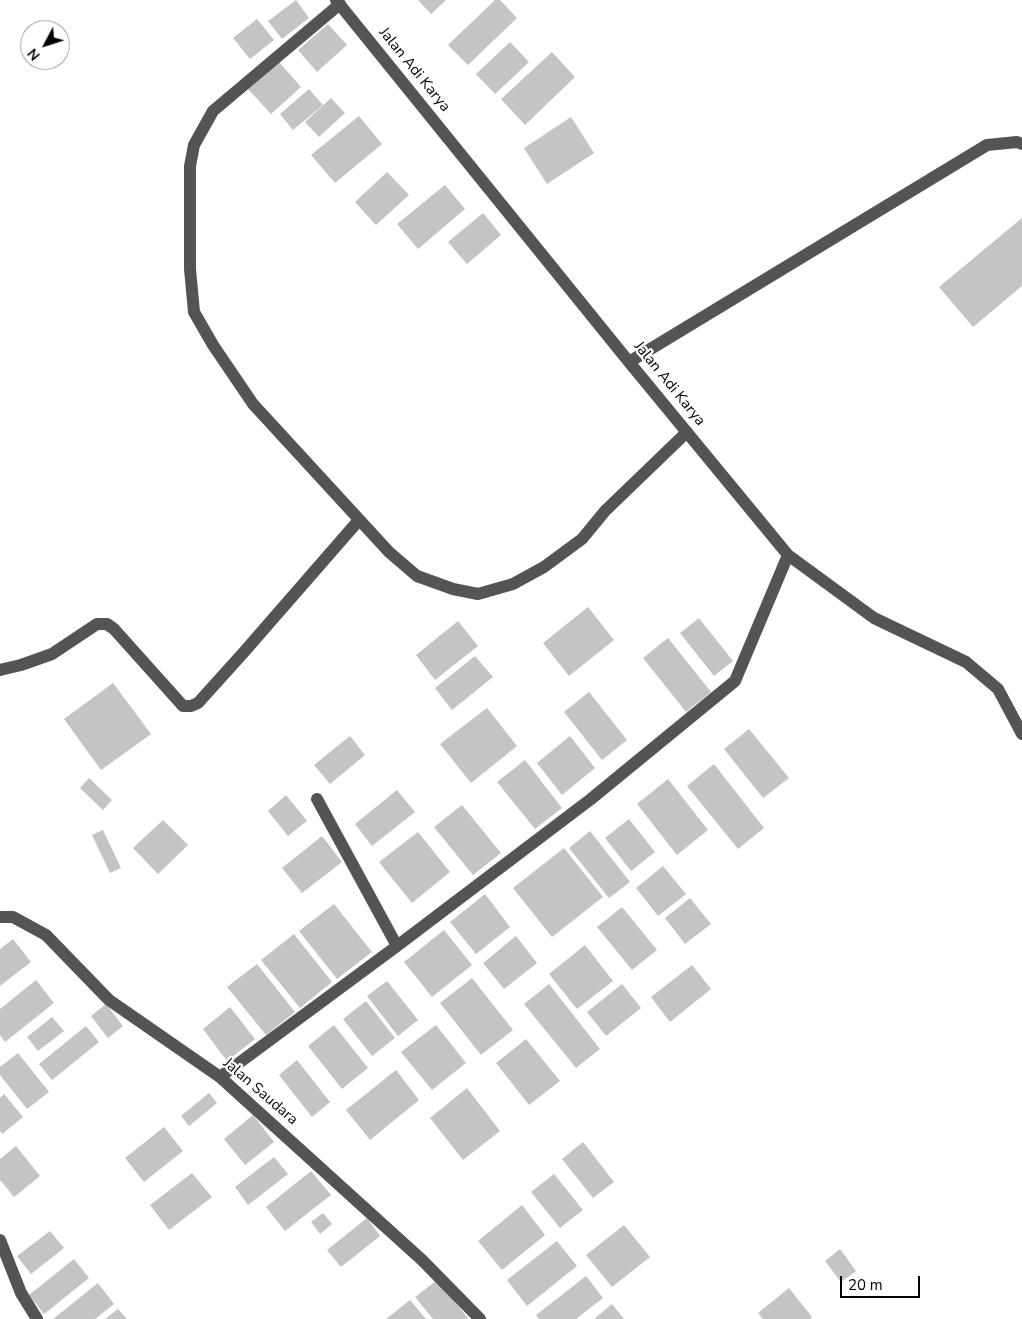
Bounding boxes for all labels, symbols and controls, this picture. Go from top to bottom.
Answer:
north arrow [20,20,70,70]
street label: Jalan Adi Karya [375,24,453,116]
text: N [23,44,45,64]
street label: Jalan Adi Karya [630,338,708,430]
street label: Jalan Saudara [219,1055,301,1129]
scale bar [842,1266,922,1298]
text: 20 m [848,1275,883,1295]

